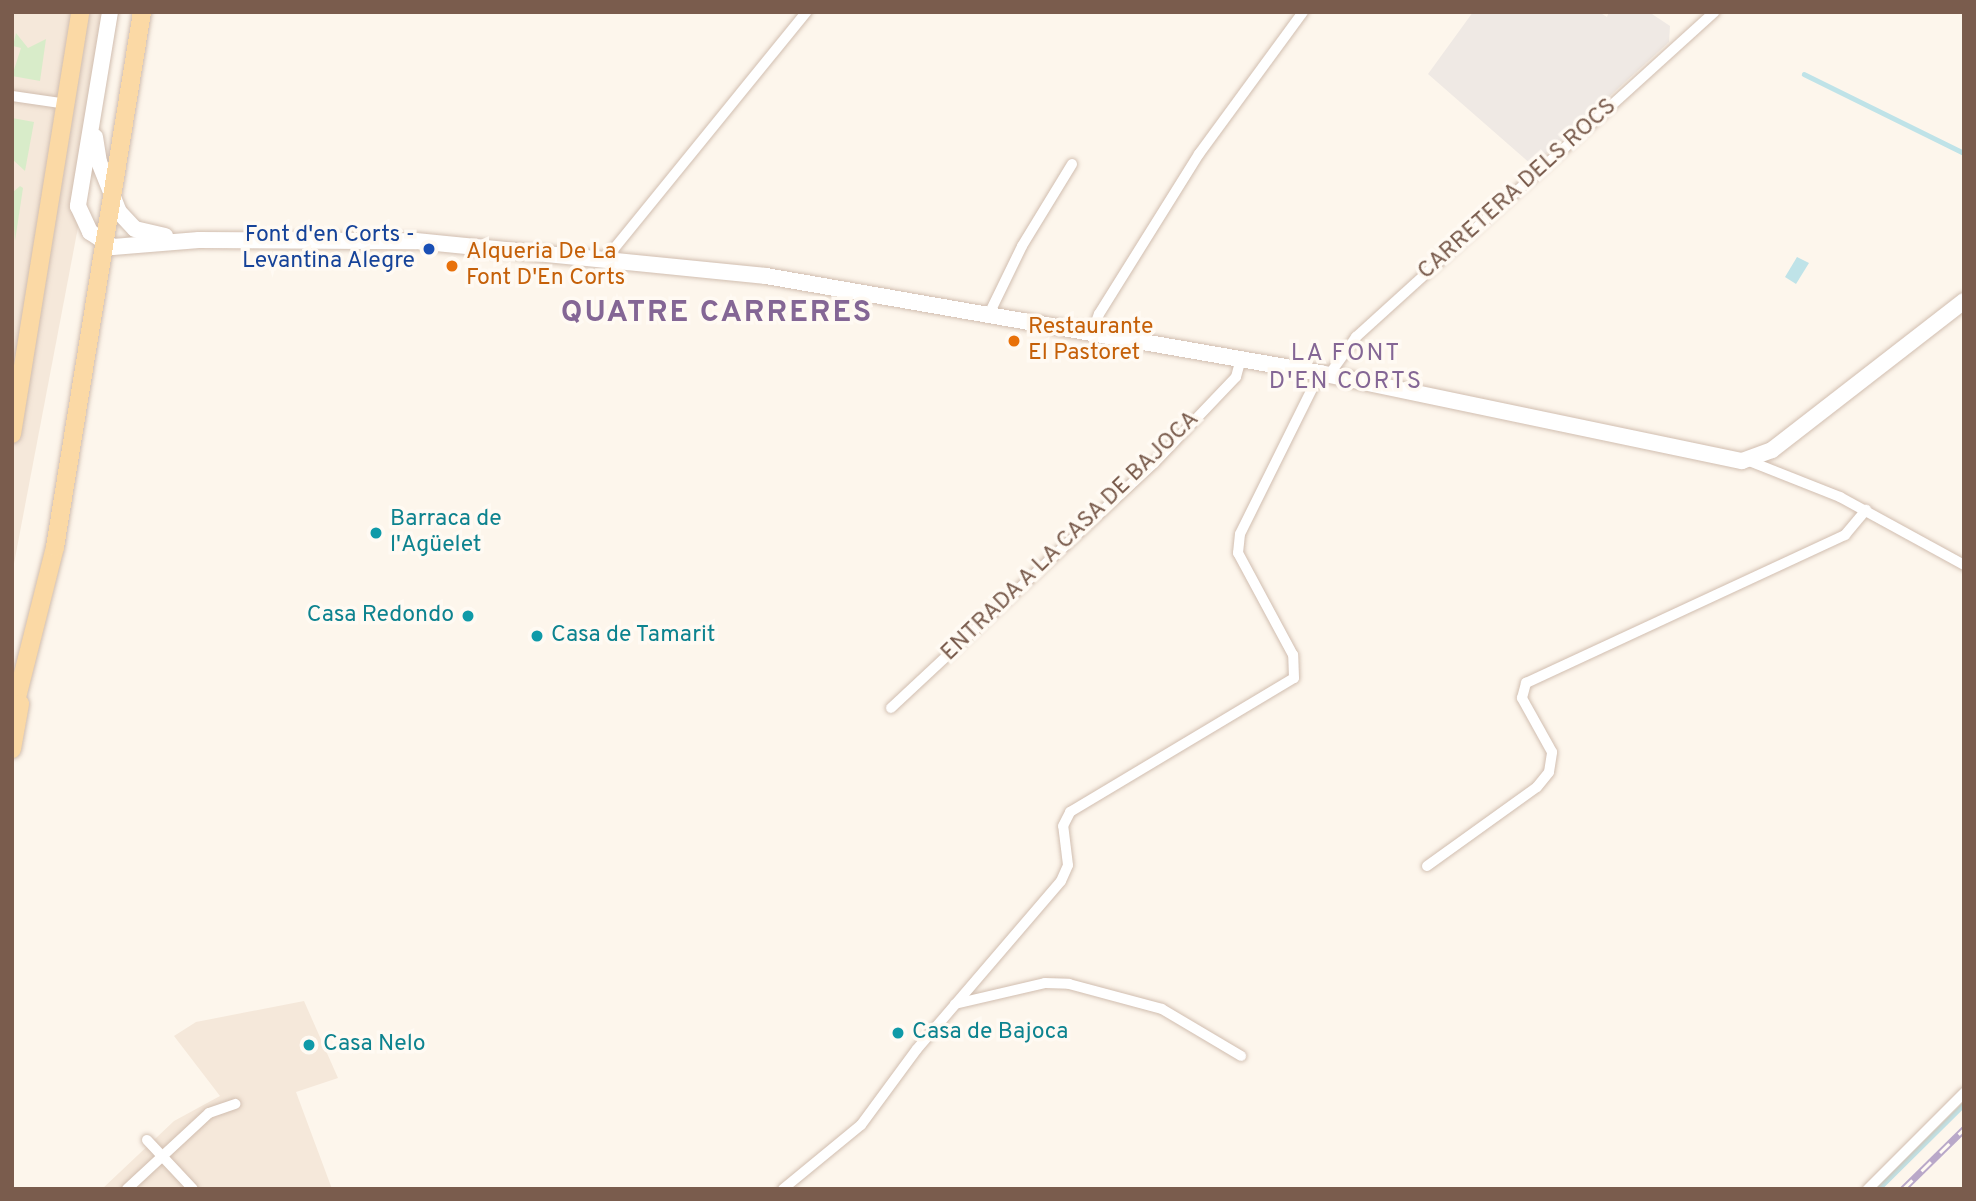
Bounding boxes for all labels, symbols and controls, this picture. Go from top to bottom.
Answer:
street label: CARRETERA DELS ROCS [1413,93,1623,287]
place label: Font d'en Corts - Levantina Alegre [241,222,415,276]
place label: Alqueria De La Font D'En Corts [466,239,625,293]
marker: Font d'en Corts - Levantina Alegre [421,241,437,257]
marker: Alqueria De La Font D'En Corts [444,258,460,274]
district label: QUATRE CARRERES [563,296,871,332]
place label: Restaurante El Pastoret [1028,314,1153,368]
marker: Restaurante El Pastoret [1006,333,1022,349]
district label: LA FONT D'EN CORTS [1270,341,1422,397]
street label: ENTRADA A LA CASA DE BAJOCA [935,405,1207,669]
place label: Barraca de l'Agüelet [390,506,502,560]
marker: Barraca de l'Agüelet [368,525,384,541]
place label: Casa Redondo [307,602,454,630]
marker: Casa Redondo [460,608,476,624]
place label: Casa de Tamarit [551,622,716,650]
marker: Casa de Tamarit [529,628,545,644]
place label: Casa de Bajoca [912,1019,1068,1047]
marker: Casa de Bajoca [890,1025,906,1041]
place label: Casa Nelo [323,1031,426,1059]
marker: Casa Nelo [301,1037,317,1053]

